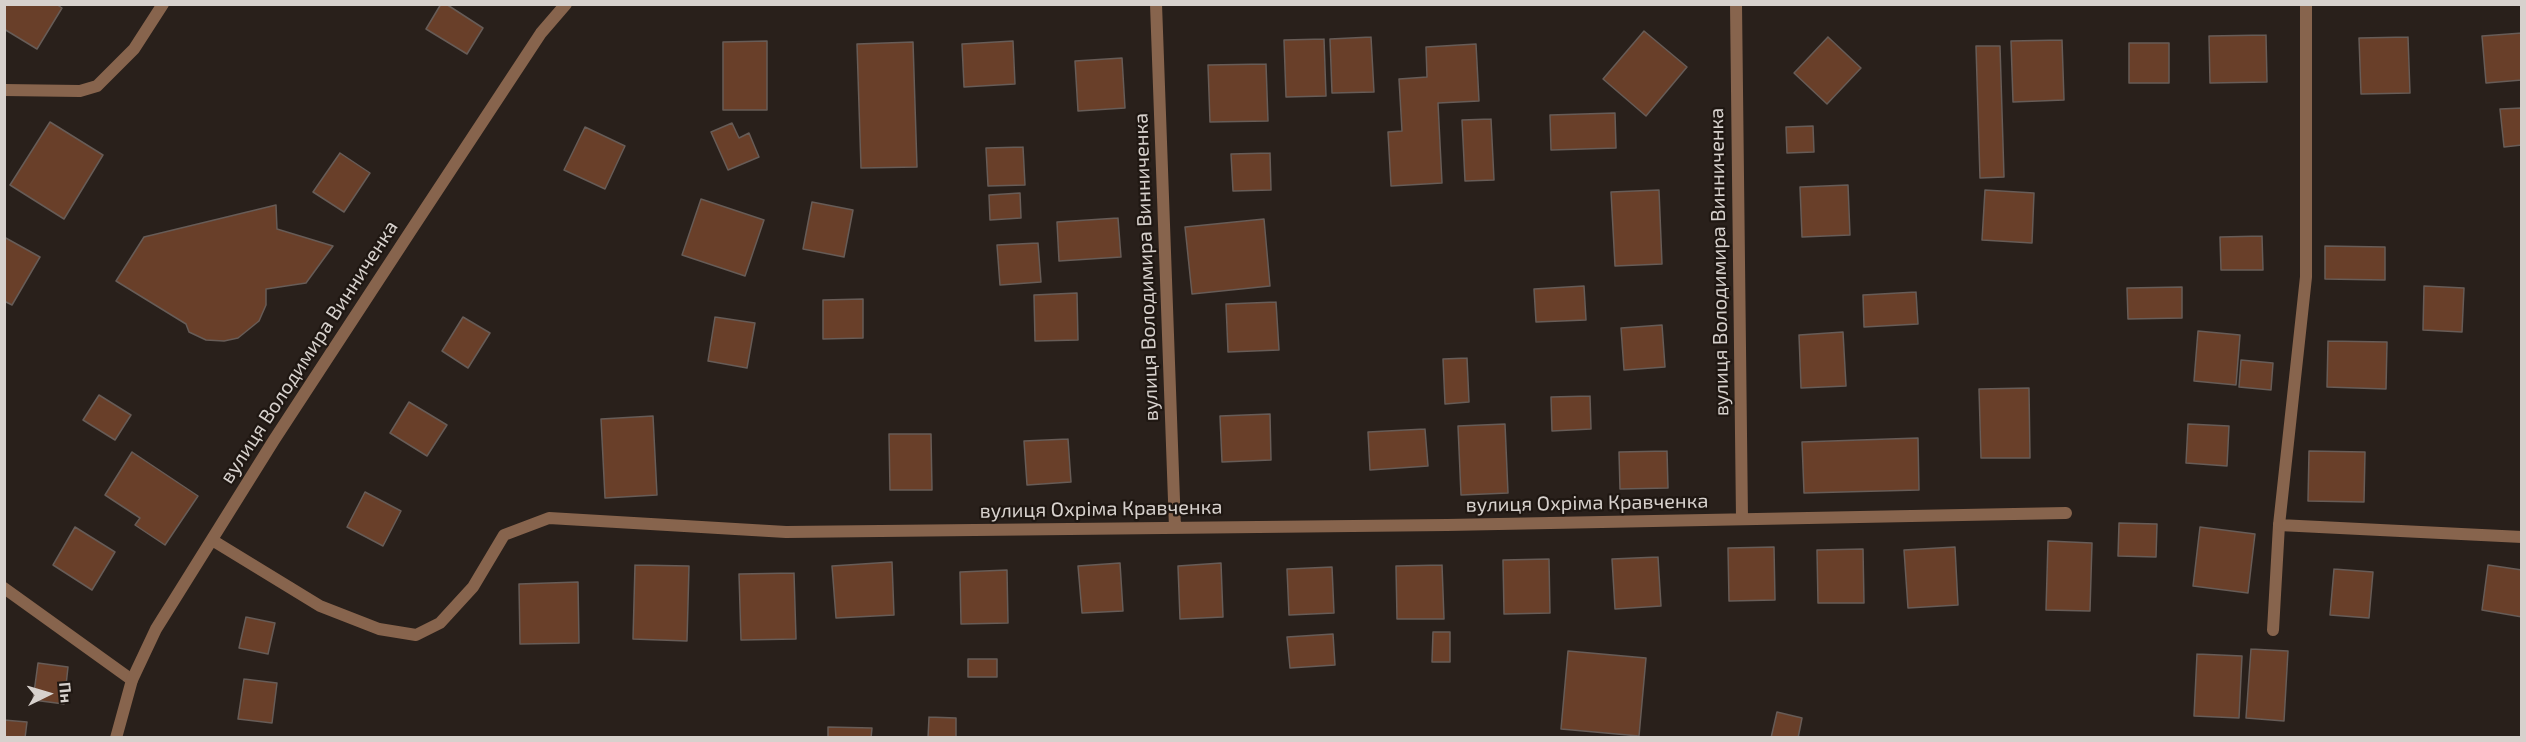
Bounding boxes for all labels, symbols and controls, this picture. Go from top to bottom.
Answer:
street label: вулиця Володимира Винниченка [1704,108,1734,416]
street label: вулиця Володимира Винниченка [1129,112,1163,422]
street label: вулиця Володимира Винниченка [215,216,403,488]
street label: вулиця Охріма Кравченка [1465,489,1709,517]
street label: вулиця Охріма Кравченка [979,495,1223,523]
north arrow [18,664,78,724]
text: Пн [56,681,77,704]

